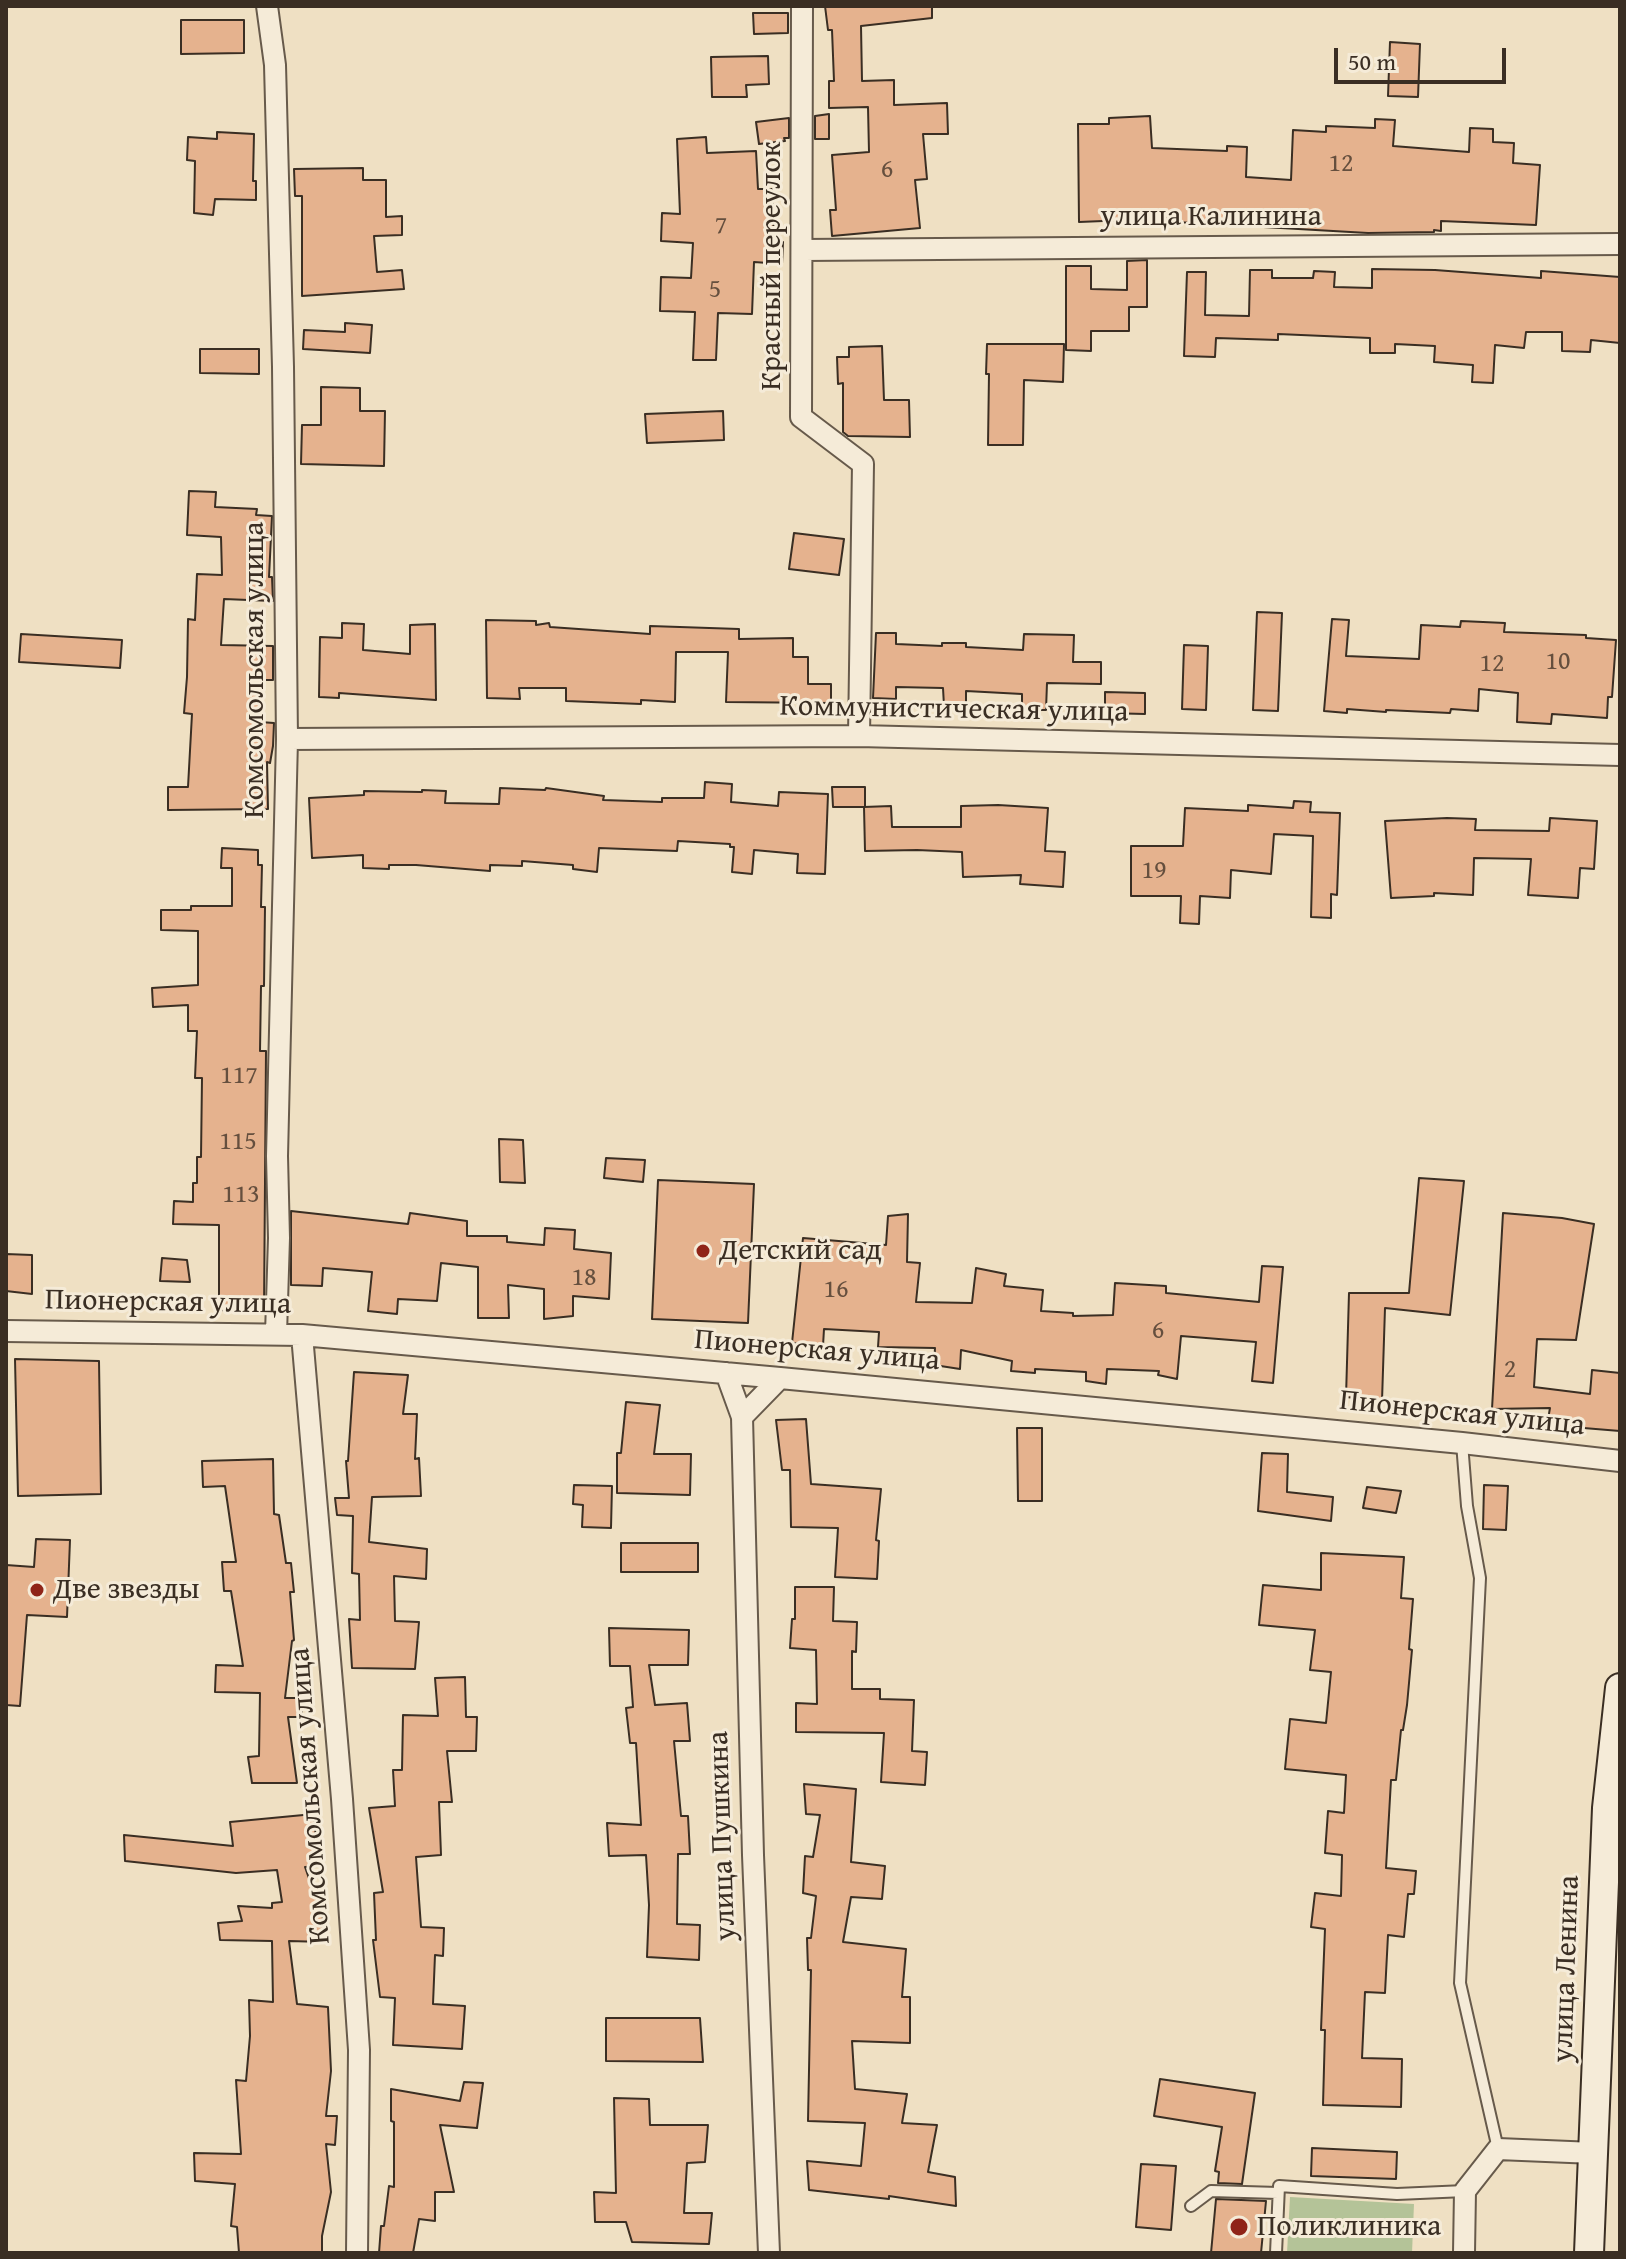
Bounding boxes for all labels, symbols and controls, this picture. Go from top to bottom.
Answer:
scale bar [1338,32,1510,82]
text: 50 m [1348,44,1396,79]
street label: Красный переулок [754,141,790,391]
house number: 12 [1328,148,1354,180]
house number: 6 [881,154,893,186]
street label: улица Калинина [1100,199,1322,235]
house number: 7 [715,210,727,242]
house number: 5 [709,274,721,306]
street label: Комсомольская улица [237,521,273,819]
house number: 10 [1545,646,1571,678]
house number: 12 [1479,648,1505,680]
street label: Коммунистическая улица [779,689,1129,731]
house number: 19 [1141,855,1167,887]
house number: 117 [220,1060,258,1092]
house number: 115 [219,1126,257,1158]
house number: 113 [222,1179,260,1211]
place label: Детский сад [719,1233,882,1269]
marker: Детский сад [694,1242,712,1260]
house number: 18 [571,1262,597,1294]
house number: 16 [823,1274,849,1306]
street label: Пионерская улица [45,1283,291,1323]
house number: 6 [1152,1315,1164,1347]
street label: Пионерская улица [693,1322,941,1380]
house number: 2 [1504,1354,1516,1386]
street label: Пионерская улица [1338,1383,1586,1445]
place label: Две звезды [53,1572,200,1608]
marker: Две звезды [28,1581,46,1599]
street label: Комсомольская улица [283,1646,339,1946]
street label: улица Пушкина [701,1730,745,1942]
street label: улица Ленина [1546,1875,1588,2063]
place label: Поликлиника [1257,2209,1441,2245]
marker: Поликлиника [1228,2216,1250,2238]

